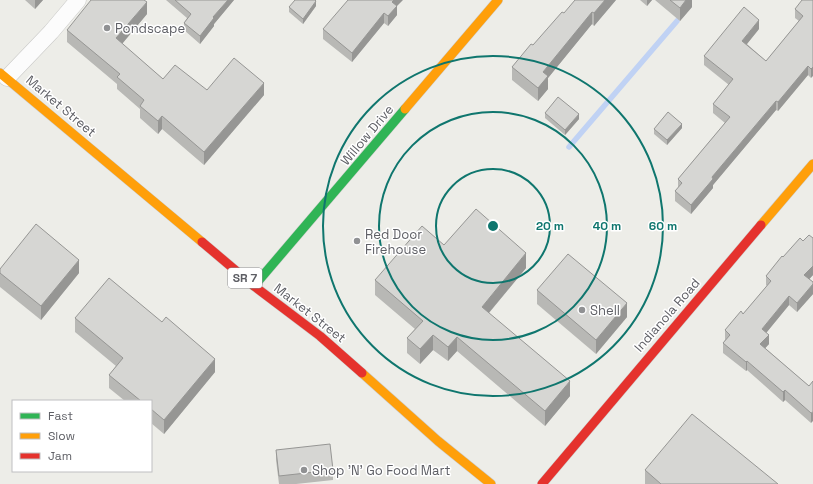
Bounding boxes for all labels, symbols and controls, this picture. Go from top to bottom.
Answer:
place label: Pondscape [115,20,185,37]
marker: Pondscape [102,23,112,33]
street label: Market Street [22,72,100,140]
street label: Willow Drive [337,101,397,169]
text: 20 m [536,218,564,234]
text: 40 m [593,218,621,234]
text: 60 m [649,218,677,234]
centre of rings [486,219,500,233]
place label: Red Door Firehouse [365,226,426,258]
marker: Red Door Firehouse [352,236,362,246]
road number: SR 7 [228,268,262,288]
street label: Indianola Road [630,275,704,355]
street label: Market Street [271,280,349,346]
place label: Shell [590,302,620,319]
marker: Shell [577,305,587,315]
legend [12,400,152,472]
text: Fast [48,408,73,424]
text: Slow [48,428,75,444]
text: Jam [48,448,72,464]
place label: Shop 'N' Go Food Mart [312,462,450,479]
marker: Shop 'N' Go Food Mart [299,465,309,475]

